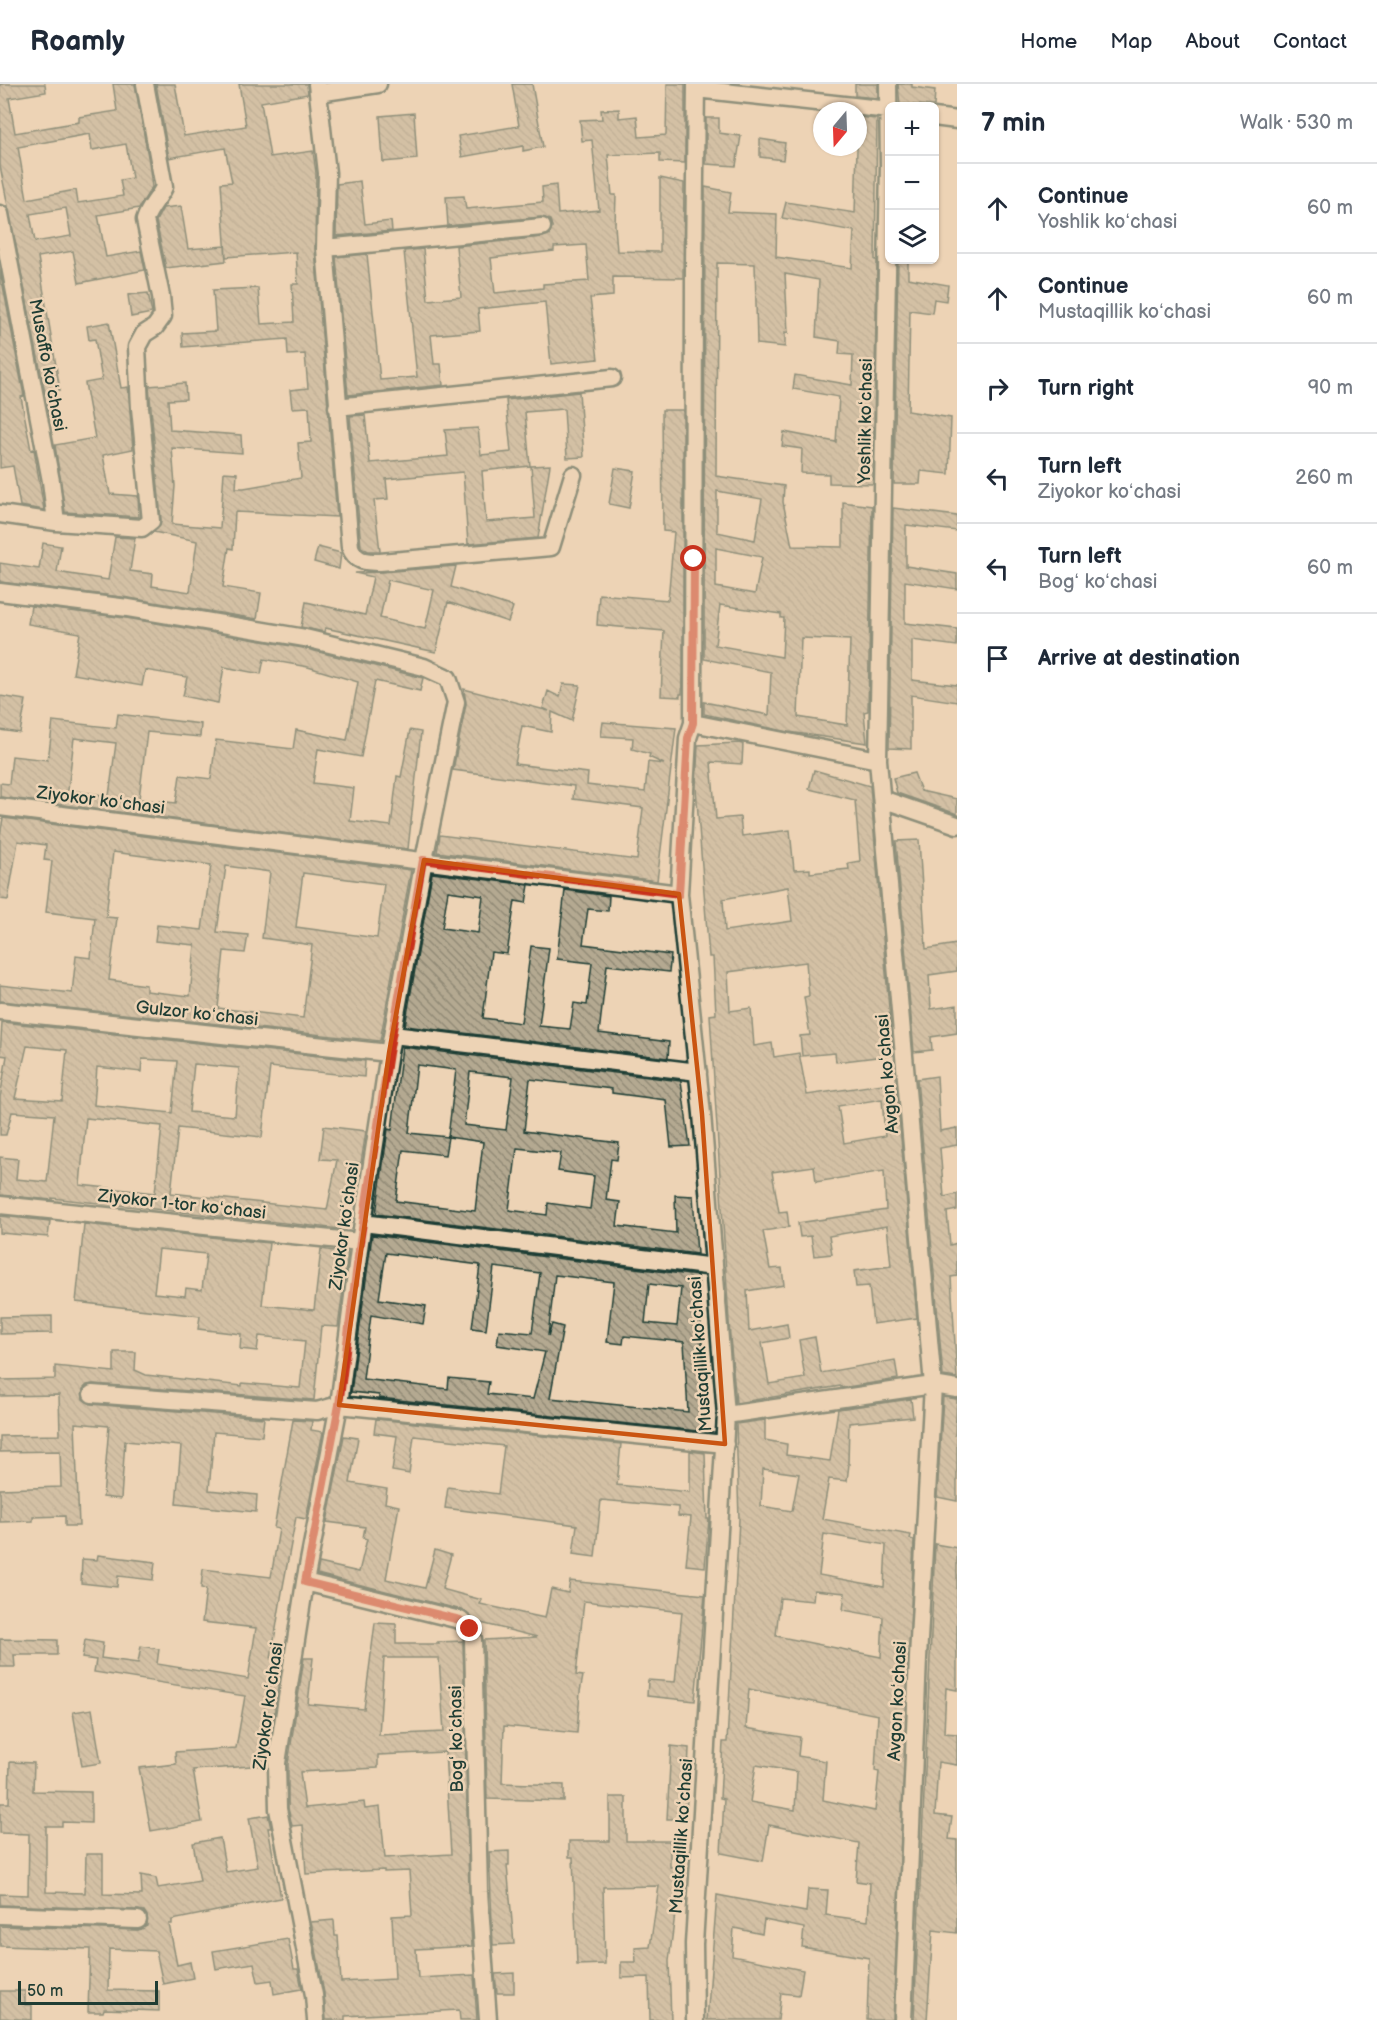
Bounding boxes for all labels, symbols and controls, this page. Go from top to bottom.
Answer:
text: Roamly [30,25,125,58]
text: Home [1020,29,1077,54]
text: Map [1110,29,1152,54]
text: About [1185,29,1240,54]
text: Contact [1273,29,1347,54]
north arrow [813,102,867,156]
map controls [885,102,939,264]
button: + [885,102,939,156]
text: 7 min [981,108,1045,139]
text: Walk · 530 m [1240,111,1353,135]
button: − [885,156,939,210]
text: Continue [1038,183,1128,210]
icon: ahead [981,192,1014,225]
text: 60 m [1307,196,1353,220]
button: layers [885,210,939,264]
text: Yoshlik koʻchasi [1038,210,1178,234]
text: Continue [1038,273,1128,300]
icon: ahead [981,282,1014,315]
text: 60 m [1307,286,1353,310]
street label: Musaffo koʻchasi [24,297,71,433]
text: Mustaqillik koʻchasi [1038,300,1211,324]
street label: Yoshlik koʻchasi [854,358,877,485]
icon: right [981,372,1014,405]
text: Turn right [1038,375,1134,402]
text: 90 m [1308,376,1353,400]
text: Turn left [1038,453,1122,480]
icon: left [981,462,1014,495]
text: 260 m [1295,466,1353,490]
text: Ziyokor koʻchasi [1038,480,1181,504]
text: Turn left [1038,543,1122,570]
route start [680,545,706,571]
icon: left [981,552,1014,585]
text: 60 m [1307,556,1353,580]
text: Bogʻ koʻchasi [1038,570,1157,594]
icon: arrive [981,642,1014,675]
text: Arrive at destination [1038,645,1240,672]
street label: Ziyokor koʻchasi [35,782,166,819]
street label: Gulzor koʻchasi [135,997,259,1030]
street label: Avgon koʻchasi [872,1013,903,1135]
street label: Ziyokor koʻchasi [325,1161,364,1292]
street label: Ziyokor 1-tor koʻchasi [96,1185,267,1224]
street label: Mustaqillik koʻchasi [685,1275,716,1432]
route end [456,1615,482,1641]
street label: Avgon koʻchasi [884,1640,911,1762]
street label: Ziyokor koʻchasi [249,1641,288,1772]
street label: Bogʻ koʻchasi [445,1685,468,1793]
street label: Mustaqillik koʻchasi [666,1758,697,1915]
scale bar [18,1978,158,2006]
text: 50 m [27,1982,63,2001]

